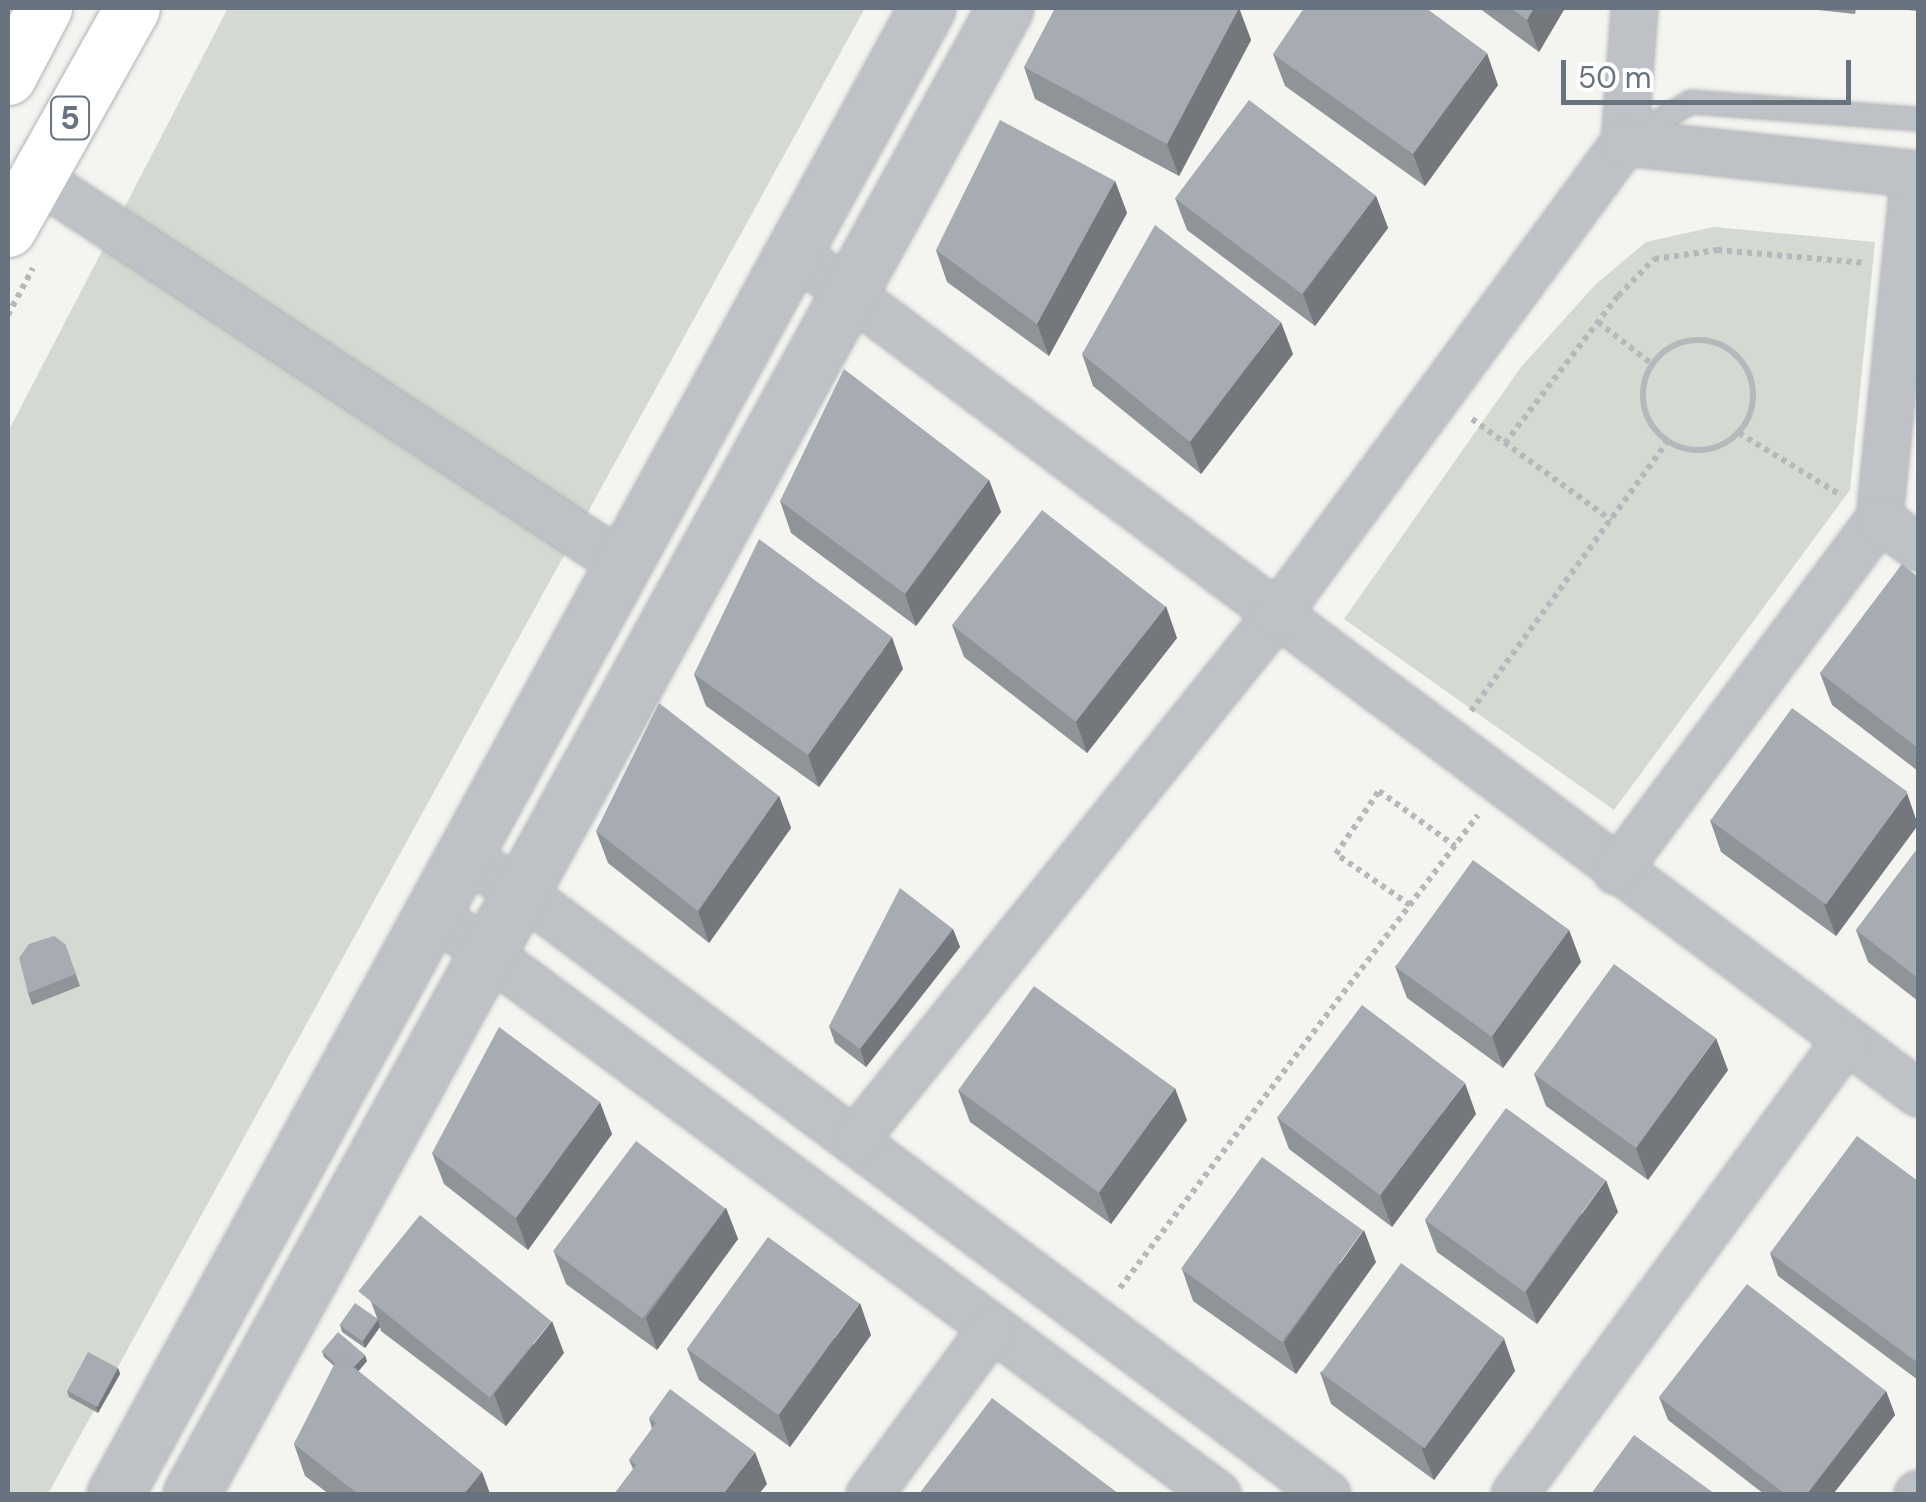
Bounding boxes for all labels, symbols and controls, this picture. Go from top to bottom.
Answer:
scale bar [1566,40,1856,102]
text: 50 m [1578,58,1652,97]
road number: 5 [50,91,90,145]

